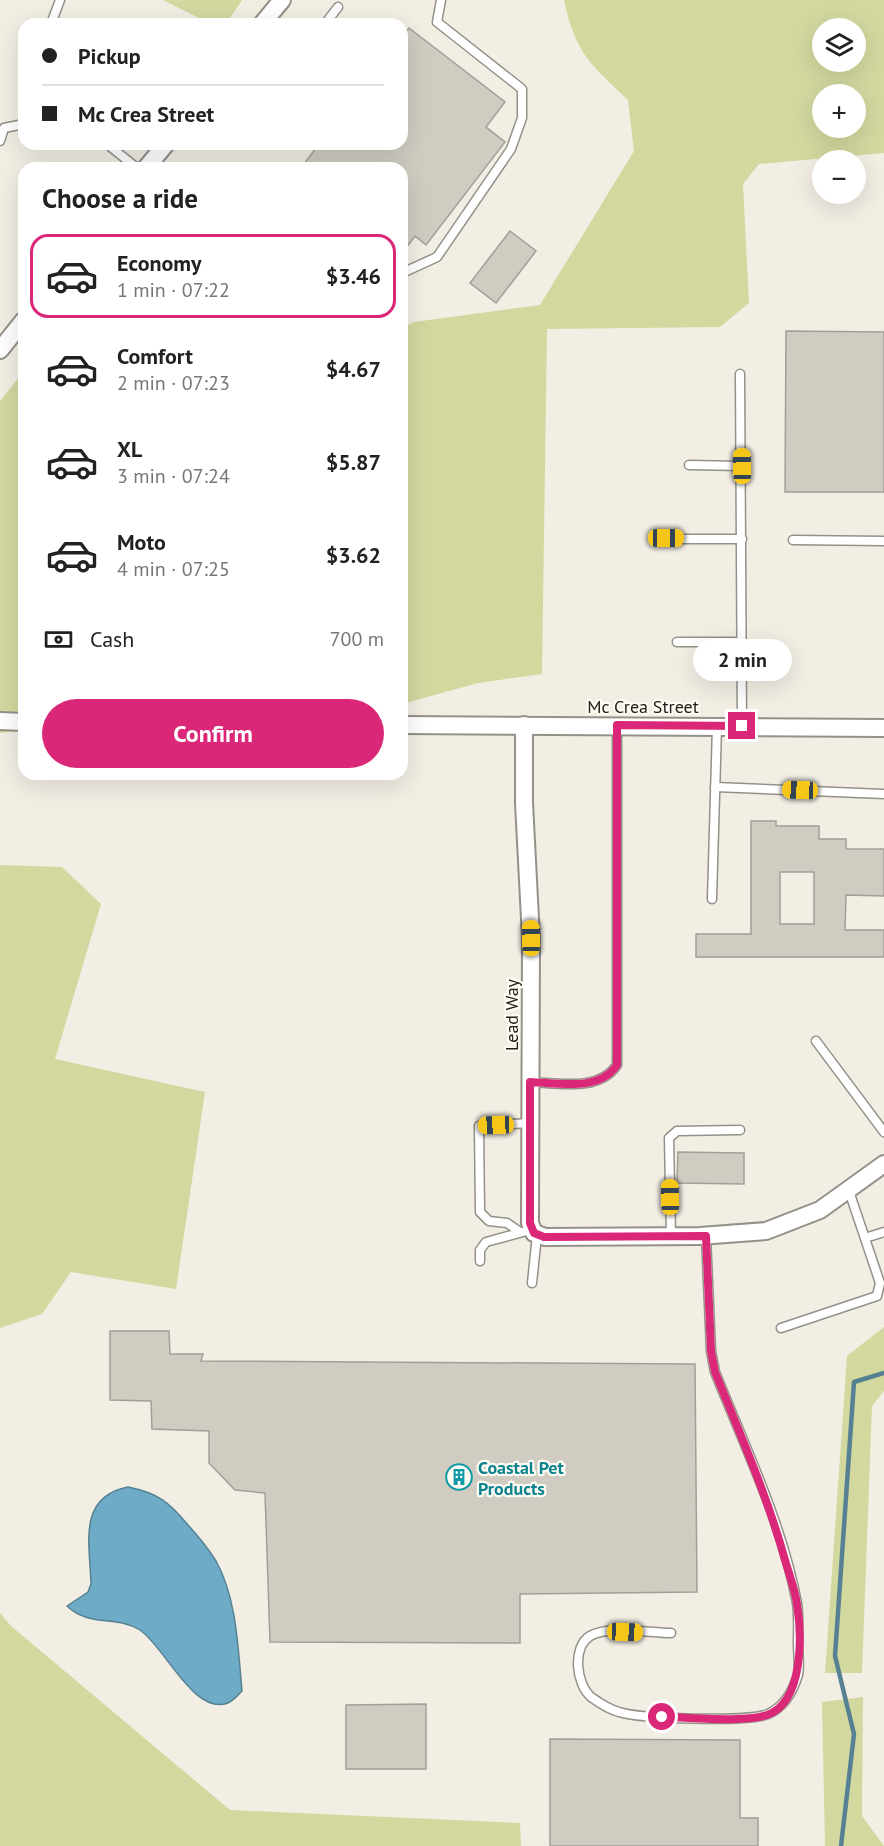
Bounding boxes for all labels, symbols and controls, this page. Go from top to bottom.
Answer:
map controls [812,18,866,204]
button: layers [812,18,866,72]
text: Pickup [78,42,141,70]
button: + [812,84,866,138]
text: Mc Crea Street [78,100,214,128]
button: − [812,150,866,204]
text: Choose a ride [42,181,198,215]
icon: car [45,249,99,303]
text: Economy [117,249,201,277]
text: $3.46 [326,262,381,290]
text: 1 min · 07:22 [117,277,230,303]
icon: car [45,342,99,396]
text: Comfort [117,342,193,370]
text: $4.67 [326,355,381,383]
text: 2 min · 07:23 [117,370,230,396]
icon: car [45,435,99,489]
text: XL [117,435,142,463]
text: $5.87 [326,448,381,476]
car [733,448,751,484]
text: 3 min · 07:24 [117,463,230,489]
icon: car [45,528,99,582]
text: Moto [117,528,166,556]
car [648,529,684,547]
text: $3.62 [326,541,381,569]
text: 4 min · 07:25 [117,556,230,582]
icon: cash [42,623,75,656]
text: Cash [90,625,134,653]
text: 700 m [330,626,384,652]
callout: 2 min [692,639,792,681]
text: 2 min [718,647,767,673]
street label: Mc Crea Street [587,695,699,718]
button: Confirm [42,699,384,768]
route end [728,712,755,739]
car [782,780,818,800]
car [522,920,540,956]
street label: Lead Way [500,978,523,1051]
car [478,1115,514,1135]
car [661,1179,679,1215]
place label: Coastal Pet Products [478,1456,564,1500]
building icon: Coastal Pet Products [444,1462,474,1492]
car [607,1622,643,1642]
route start [648,1703,675,1730]

